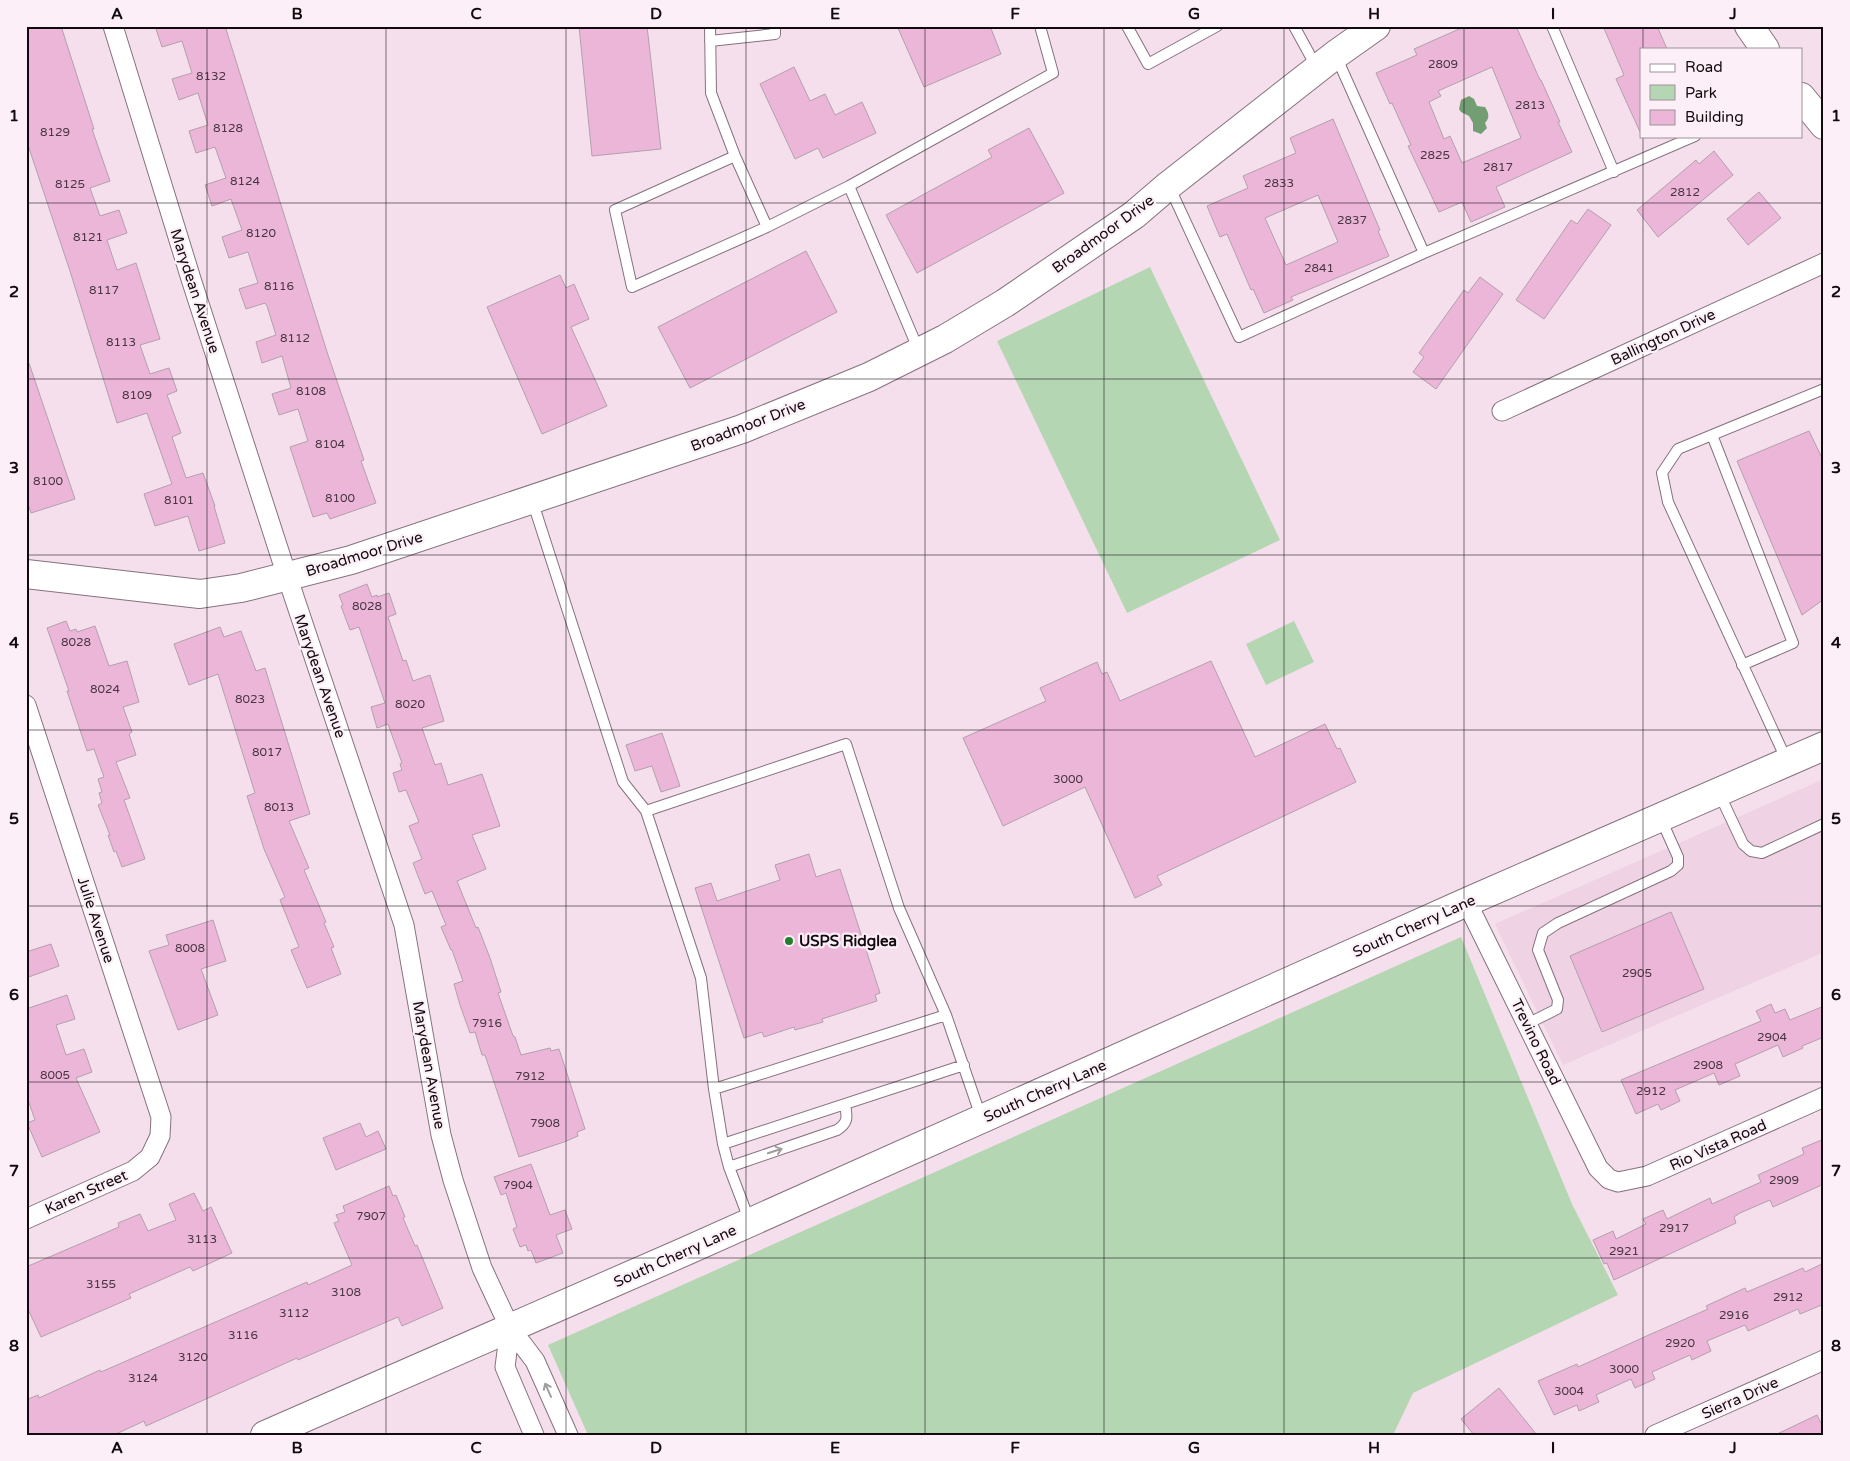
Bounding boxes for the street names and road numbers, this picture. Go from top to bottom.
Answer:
street label: Broadmoor Drive [1049,191,1157,277]
street label: Marydean Avenue [166,227,224,355]
street label: Ballington Drive [1608,305,1718,369]
street label: Broadmoor Drive [688,395,808,455]
street label: Broadmoor Drive [303,528,425,580]
street label: Marydean Avenue [290,612,350,740]
street label: Julie Avenue [74,875,118,965]
street label: South Cherry Lane [1350,891,1478,961]
street label: Trevino Road [1507,996,1565,1088]
street label: Marydean Avenue [409,1000,449,1130]
street label: South Cherry Lane [981,1056,1109,1126]
street label: Rio Vista Road [1667,1116,1769,1174]
street label: Karen Street [42,1166,130,1218]
street label: South Cherry Lane [611,1221,739,1291]
street label: Sierra Drive [1699,1373,1781,1423]

